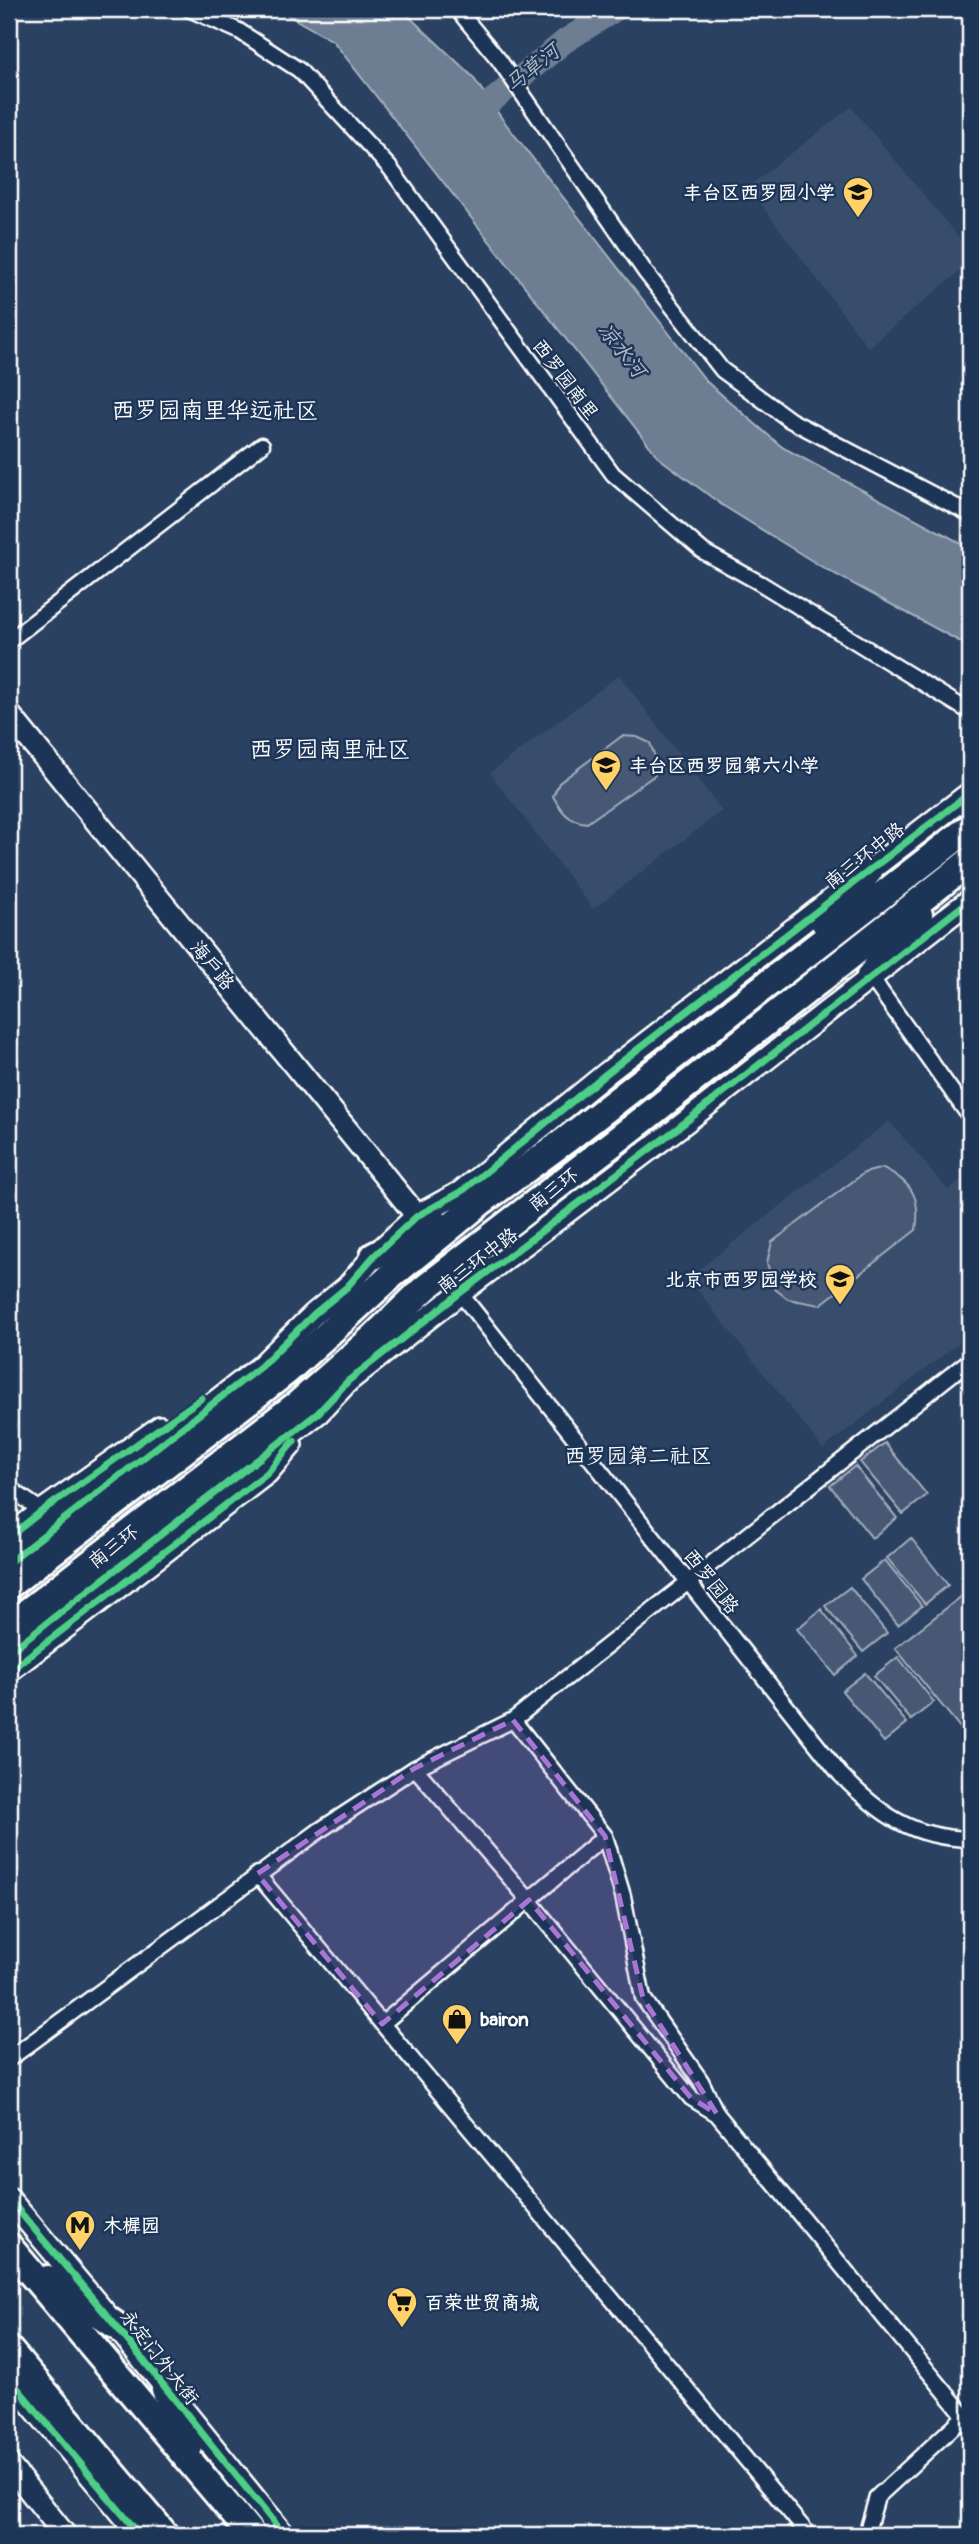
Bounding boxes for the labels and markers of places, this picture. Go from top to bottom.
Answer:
school or university icon: 丰台区西罗园小学 [841,175,875,219]
place label: 丰台区西罗园小学 [683,181,835,205]
school or university icon: 丰台区西罗园第六小学 [589,748,623,792]
place label: 丰台区西罗园第六小学 [629,754,819,778]
school or university icon: 北京市西罗园学校 [823,1262,857,1306]
place label: 北京市西罗园学校 [665,1268,817,1292]
shop icon: bairon [440,2002,474,2046]
place label: bairon [480,2008,529,2032]
metro station icon: 木樨园 [63,2208,97,2252]
place label: 木樨园 [103,2214,160,2238]
supermarket icon: 百荣世贸商城 [385,2285,419,2329]
place label: 百荣世贸商城 [425,2291,539,2315]

